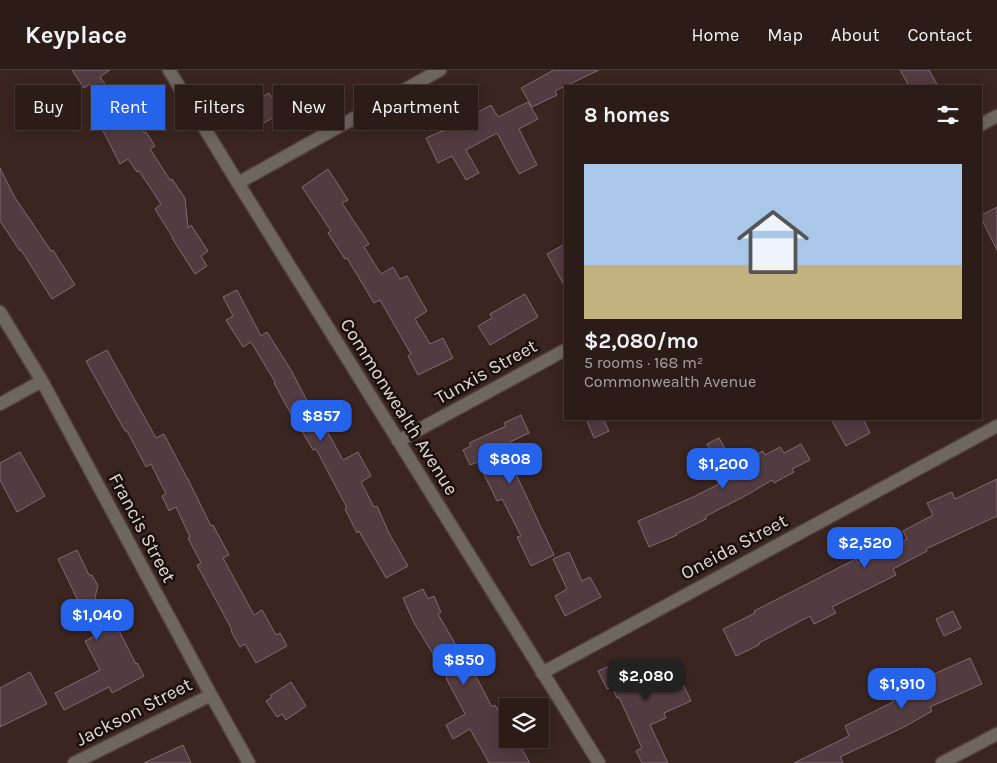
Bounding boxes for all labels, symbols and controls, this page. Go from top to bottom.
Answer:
text: Keyplace [25,21,127,49]
text: Home [691,24,739,46]
text: Map [767,24,803,46]
text: About [831,24,880,46]
text: Contact [908,24,972,46]
chip: Buy [15,85,81,130]
chip: Rent [91,85,165,130]
chip: Filters [175,85,263,130]
chip: New [273,85,344,130]
chip: Apartment [354,85,478,130]
icon: filters [934,101,962,129]
text: 8 homes [584,103,670,127]
icon: home [728,197,818,287]
street label: Commonwealth Avenue [336,315,462,499]
text: $2,080/mo [584,329,698,353]
street label: Tunxis Street [431,335,541,409]
text: 5 rooms · 168 m² [584,353,703,372]
text: Commonwealth Avenue [584,372,756,391]
pin: $857 [291,400,351,442]
text: $857 [302,406,340,425]
pin: $808 [480,442,540,485]
pin: $1,200 [682,448,764,490]
text: $808 [489,449,531,468]
text: $1,200 [698,454,748,473]
street label: Francis Street [104,469,180,587]
street label: Oneida Street [677,510,791,584]
pin: $2,520 [824,526,906,569]
text: $2,520 [838,533,892,552]
pin: $1,040 [56,598,138,641]
text: $1,040 [72,605,122,624]
pin: $850 [434,644,494,686]
text: $850 [444,650,484,669]
pin: $2,080 [605,660,687,702]
text: $2,080 [618,666,674,685]
pin: $1,910 [861,668,943,710]
street label: Jackson Street [72,673,196,751]
text: $1,910 [879,674,925,693]
map controls [499,698,549,748]
button: layers [499,698,549,748]

